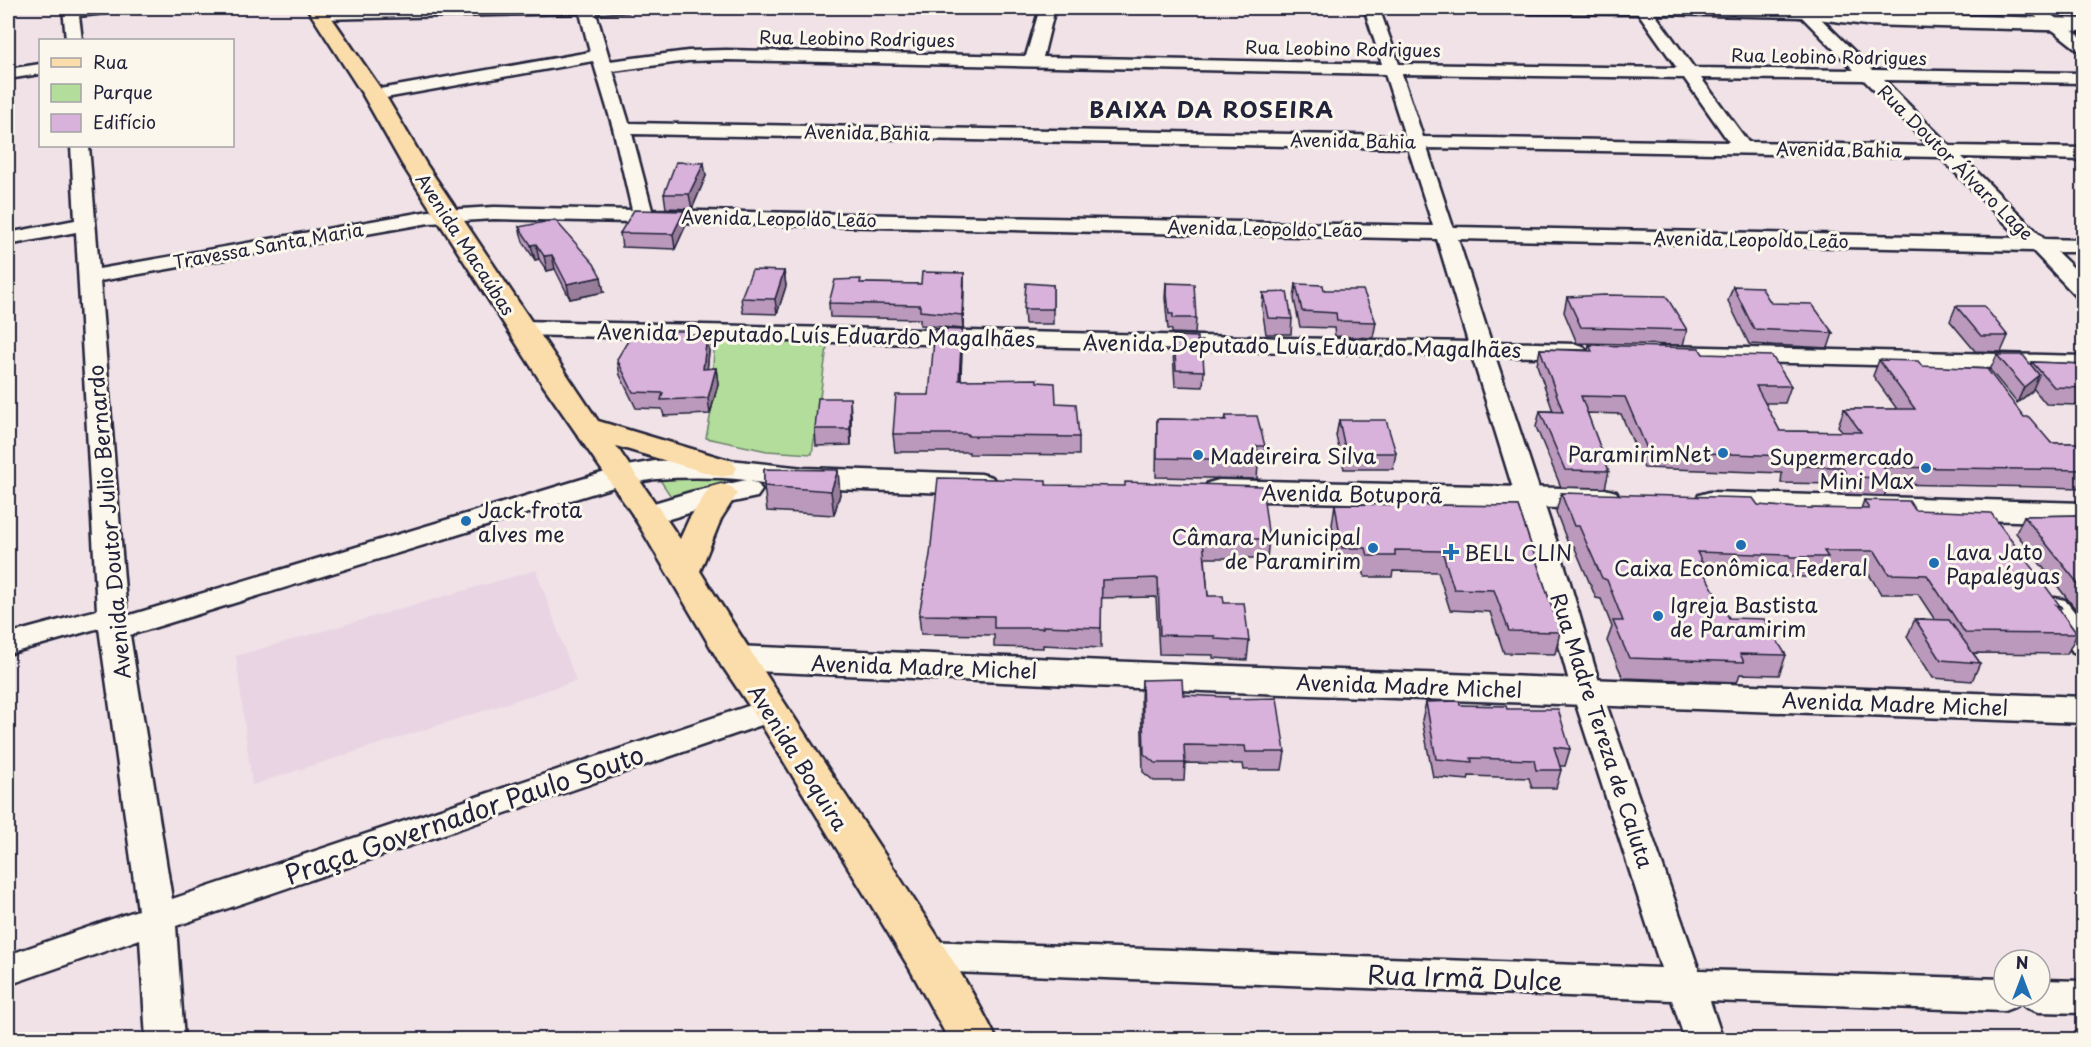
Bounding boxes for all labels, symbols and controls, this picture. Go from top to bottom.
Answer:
street label: Rua Leobino Rodrigues [759,23,955,53]
street label: Rua Leobino Rodrigues [1245,33,1441,63]
legend [39,39,234,147]
street label: Rua Leobino Rodrigues [1731,41,1927,71]
text: Rua [93,48,128,75]
text: Parque [93,78,153,105]
street label: Rua Doutor Álvaro Lage [1872,78,2040,246]
district label: BAIXA DA ROSEIRA [1089,92,1335,125]
text: Edifício [93,108,156,135]
street label: Avenida Bahia [804,117,931,147]
street label: Avenida Bahia [1290,125,1417,155]
street label: Avenida Bahia [1776,134,1903,164]
street label: Avenida Macaúbas [410,168,522,320]
street label: Avenida Leopoldo Leão [681,203,877,233]
street label: Avenida Leopoldo Leão [1167,213,1363,243]
street label: Travessa Santa Maria [171,215,366,275]
street label: Avenida Leopoldo Leão [1653,224,1849,254]
street label: Avenida Deputado Luís Eduardo Magalhães [597,314,1035,354]
street label: Avenida Deputado Luís Eduardo Magalhães [1083,325,1521,365]
street label: Avenida Doutor Julio Bernardo [78,364,138,680]
place label: ParamirimNet [1568,437,1711,469]
place label: Madeireira Silva [1210,439,1376,471]
place label: Supermercado Mini Max [1769,440,1914,496]
marker: ParamirimNet [1716,446,1730,460]
marker: Madeireira Silva [1191,448,1205,462]
marker: Supermercado Mini Max [1919,461,1933,475]
street label: Avenida Botuporã [1261,475,1443,511]
place label: Jack frota alves me [478,493,582,549]
marker: Jack frota alves me [459,514,473,528]
place label: Câmara Municipal de Paramirim [1171,520,1361,576]
place label: Lava Jato Papaléguas [1946,535,2060,591]
place label: BELL CLIN [1464,536,1572,568]
marker: Caixa Econômica Federal [1734,538,1748,552]
marker: Câmara Municipal de Paramirim [1366,541,1380,555]
marker: BELL CLIN [1442,543,1460,561]
place label: Caixa Econômica Federal [1614,551,1868,583]
marker: Lava Jato Papaléguas [1927,556,1941,570]
street label: Rua Madre Tereza de Caluta [1543,588,1663,872]
place label: Igreja Bastista de Paramirim [1670,588,1817,644]
marker: Igreja Bastista de Paramirim [1651,609,1665,623]
street label: Avenida Madre Michel [810,646,1038,686]
street label: Avenida Madre Michel [1295,665,1523,705]
street label: Avenida Boquira [741,678,857,836]
street label: Avenida Madre Michel [1781,683,2009,723]
street label: Praça Governador Paulo Souto [279,734,649,894]
north arrow [1992,948,2052,1008]
text: N [2016,950,2028,974]
street label: Rua Irmã Dulce [1367,954,1563,1000]

